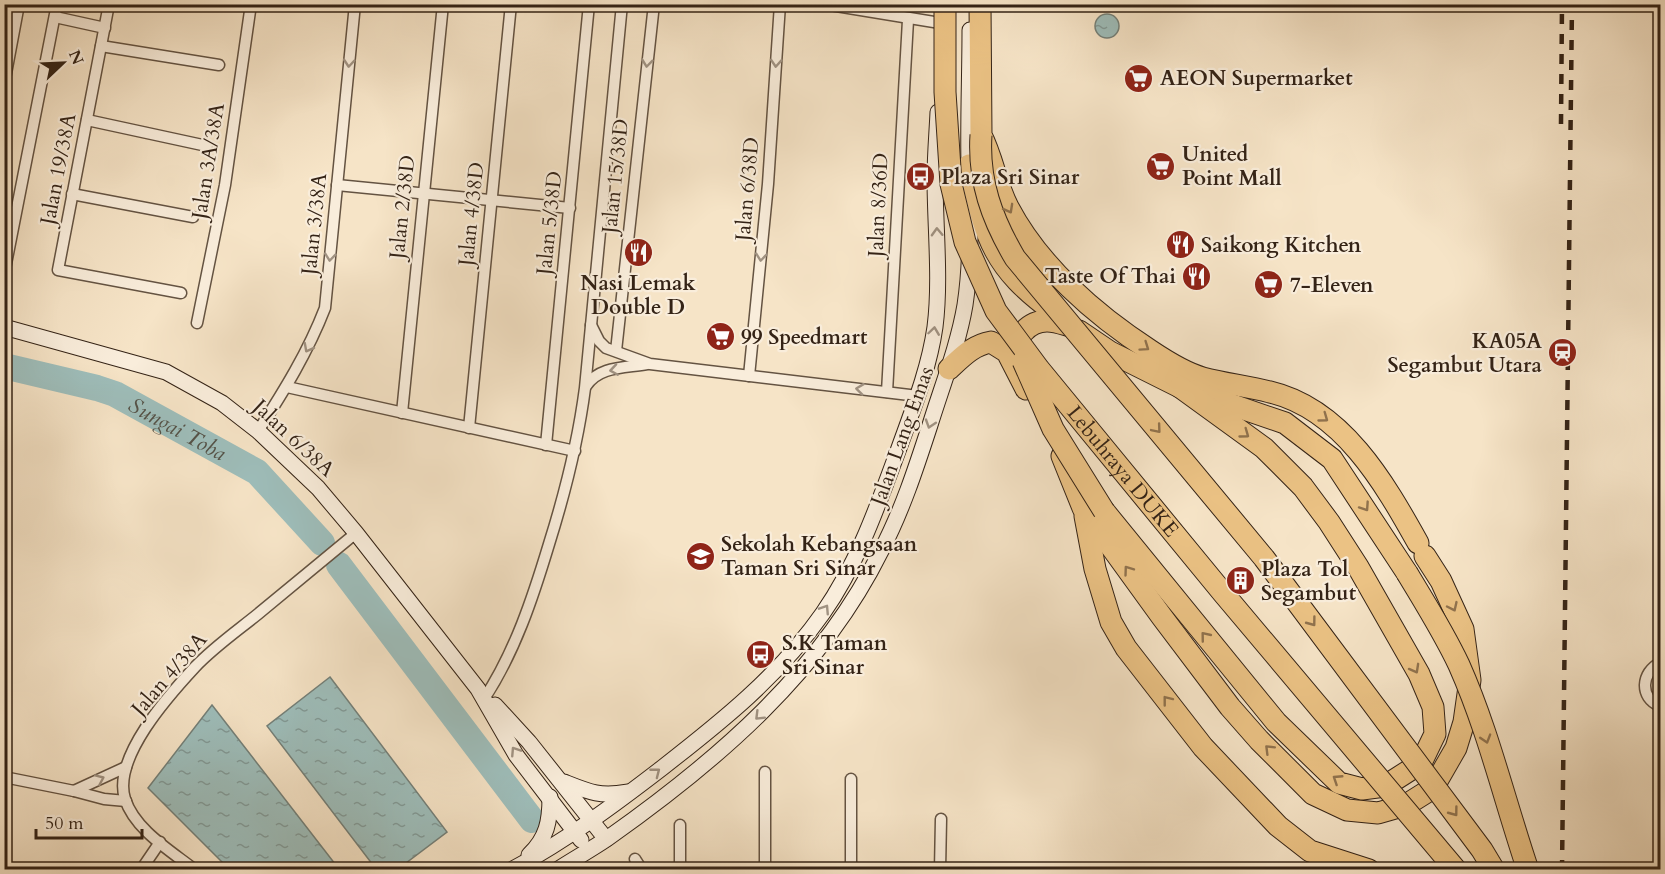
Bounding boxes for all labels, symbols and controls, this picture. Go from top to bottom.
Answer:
north arrow [33,33,93,93]
text: N [63,47,89,68]
one-way arrow [343,58,356,67]
one-way arrow [641,58,654,67]
one-way arrow [770,58,783,67]
supermarket icon: AEON Supermarket [1123,62,1155,94]
place label: AEON Supermarket [1160,64,1353,93]
street label: Jalan 3A/38A [185,101,232,224]
street label: Jalan 19/38A [33,111,84,230]
street label: Jalan 15/38D [595,117,636,238]
street label: Jalan 6/38D [728,136,766,245]
place label: United Point Mall [1182,140,1282,193]
supermarket icon: United Point Mall [1145,150,1177,182]
street label: Jalan 8/36D [861,152,896,261]
street label: Jalan 2/38D [382,154,422,263]
street label: Jalan 4/38D [451,161,491,270]
bus stop icon: Plaza Sri Sinar [904,161,936,193]
place label: Plaza Sri Sinar [941,163,1080,192]
street label: Jalan 5/38D [529,170,569,279]
street label: Jalan 3/38A [294,172,334,279]
one-way arrow [1002,203,1014,213]
one-way arrow [931,227,943,236]
restaurant icon: Saikong Kitchen [1164,229,1196,261]
place label: Saikong Kitchen [1201,231,1362,260]
restaurant icon: Nasi Lemak Double D [622,236,654,268]
one-way arrow [324,252,337,261]
one-way arrow [755,253,768,262]
restaurant icon: Taste Of Thai [1181,260,1213,292]
place label: Taste Of Thai [1045,262,1176,291]
place label: Nasi Lemak Double D [580,269,696,322]
supermarket icon: 7-Eleven [1253,269,1285,301]
place label: 7-Eleven [1290,271,1374,300]
supermarket icon: 99 Speedmart [704,321,736,353]
place label: 99 Speedmart [741,323,868,352]
one-way arrow [927,326,939,335]
place label: KA05A Segambut Utara [1387,327,1543,380]
station icon: KA05A Segambut Utara [1547,337,1579,369]
one-way arrow [1138,340,1149,351]
one-way arrow [304,342,315,353]
one-way arrow [609,363,618,375]
street label: Jalan Lang Emas [863,363,941,513]
one-way arrow [855,383,864,395]
water label: Sungai Toba [123,390,232,468]
street label: Jalan 6/38A [244,391,341,484]
street label: Lebuhraya DUKE [1060,400,1185,543]
one-way arrow [1317,411,1328,422]
one-way arrow [925,418,937,429]
one-way arrow [1150,422,1161,433]
one-way arrow [1238,427,1249,438]
one-way arrow [1358,500,1369,511]
place label: Sekolah Kebangsaan Taman Sri Sinar [721,530,918,583]
school or university icon: Sekolah Kebangsaan Taman Sri Sinar [684,540,716,572]
place label: Plaza Tol Segambut [1261,555,1357,608]
one-way arrow [1124,565,1135,576]
building icon: Plaza Tol Segambut [1224,565,1256,597]
one-way arrow [1446,601,1458,612]
one-way arrow [818,604,829,615]
one-way arrow [1305,615,1316,626]
street label: Jalan 4/38A [123,626,214,725]
place label: S.K Taman Sri Sinar [782,629,888,682]
one-way arrow [1202,632,1213,643]
bus stop icon: S.K Taman Sri Sinar [745,639,777,671]
one-way arrow [1408,662,1419,673]
one-way arrow [1163,696,1174,707]
one-way arrow [756,708,767,719]
one-way arrow [1479,733,1491,744]
one-way arrow [1265,746,1276,757]
one-way arrow [510,747,522,757]
one-way arrow [649,769,660,780]
one-way arrow [94,775,105,787]
one-way arrow [1332,775,1343,786]
scale bar [36,802,142,840]
one-way arrow [1446,805,1457,816]
text: 50 m [45,811,84,836]

